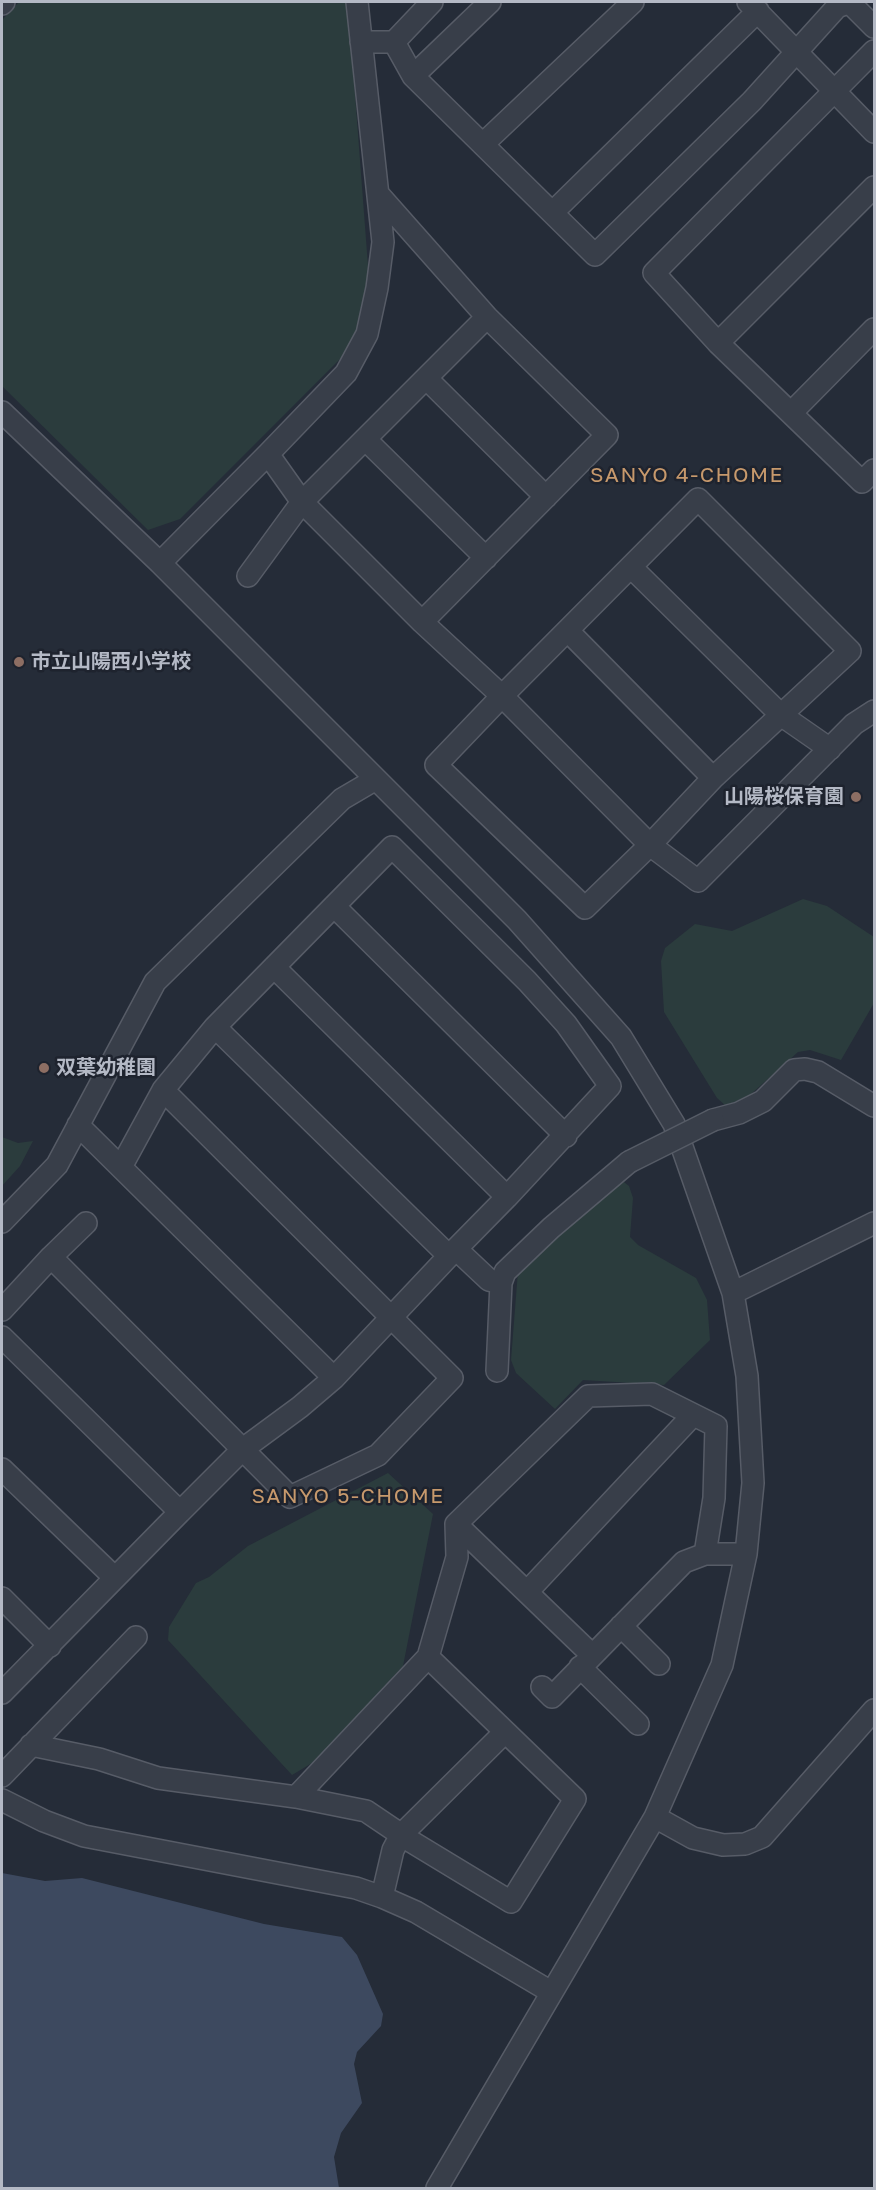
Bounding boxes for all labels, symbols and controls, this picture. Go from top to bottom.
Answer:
district label: SANYO 4-CHOME [590,462,784,488]
place label: 市立山陽西小学校 [31,650,191,674]
marker: 市立山陽西小学校 [12,655,26,669]
place label: 山陽桜保育園 [724,785,844,809]
marker: 山陽桜保育園 [849,790,863,804]
place label: 双葉幼稚園 [56,1056,156,1080]
marker: 双葉幼稚園 [37,1061,51,1075]
district label: SANYO 5-CHOME [251,1483,445,1509]

